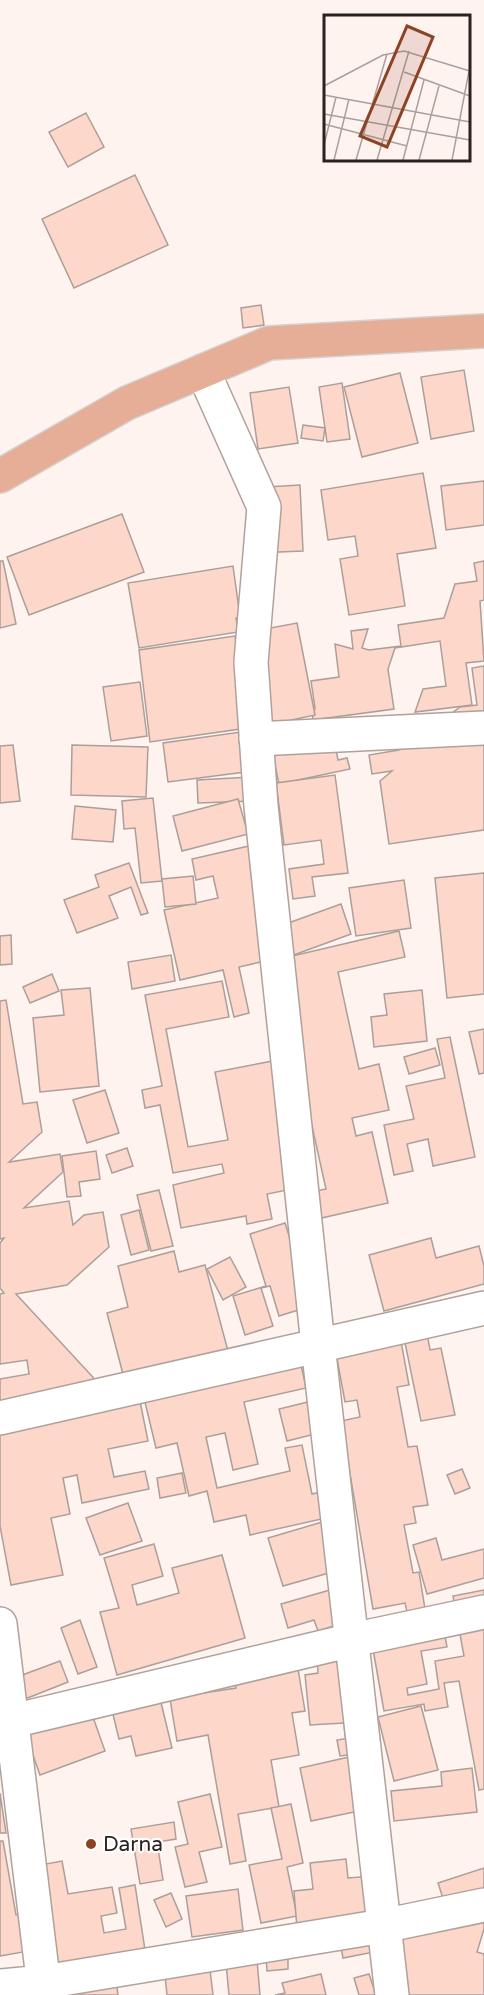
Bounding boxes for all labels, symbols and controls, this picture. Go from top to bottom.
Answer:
inset map [324,15,469,160]
place label: Darna [103,1832,163,1857]
marker: Darna [84,1837,98,1851]

